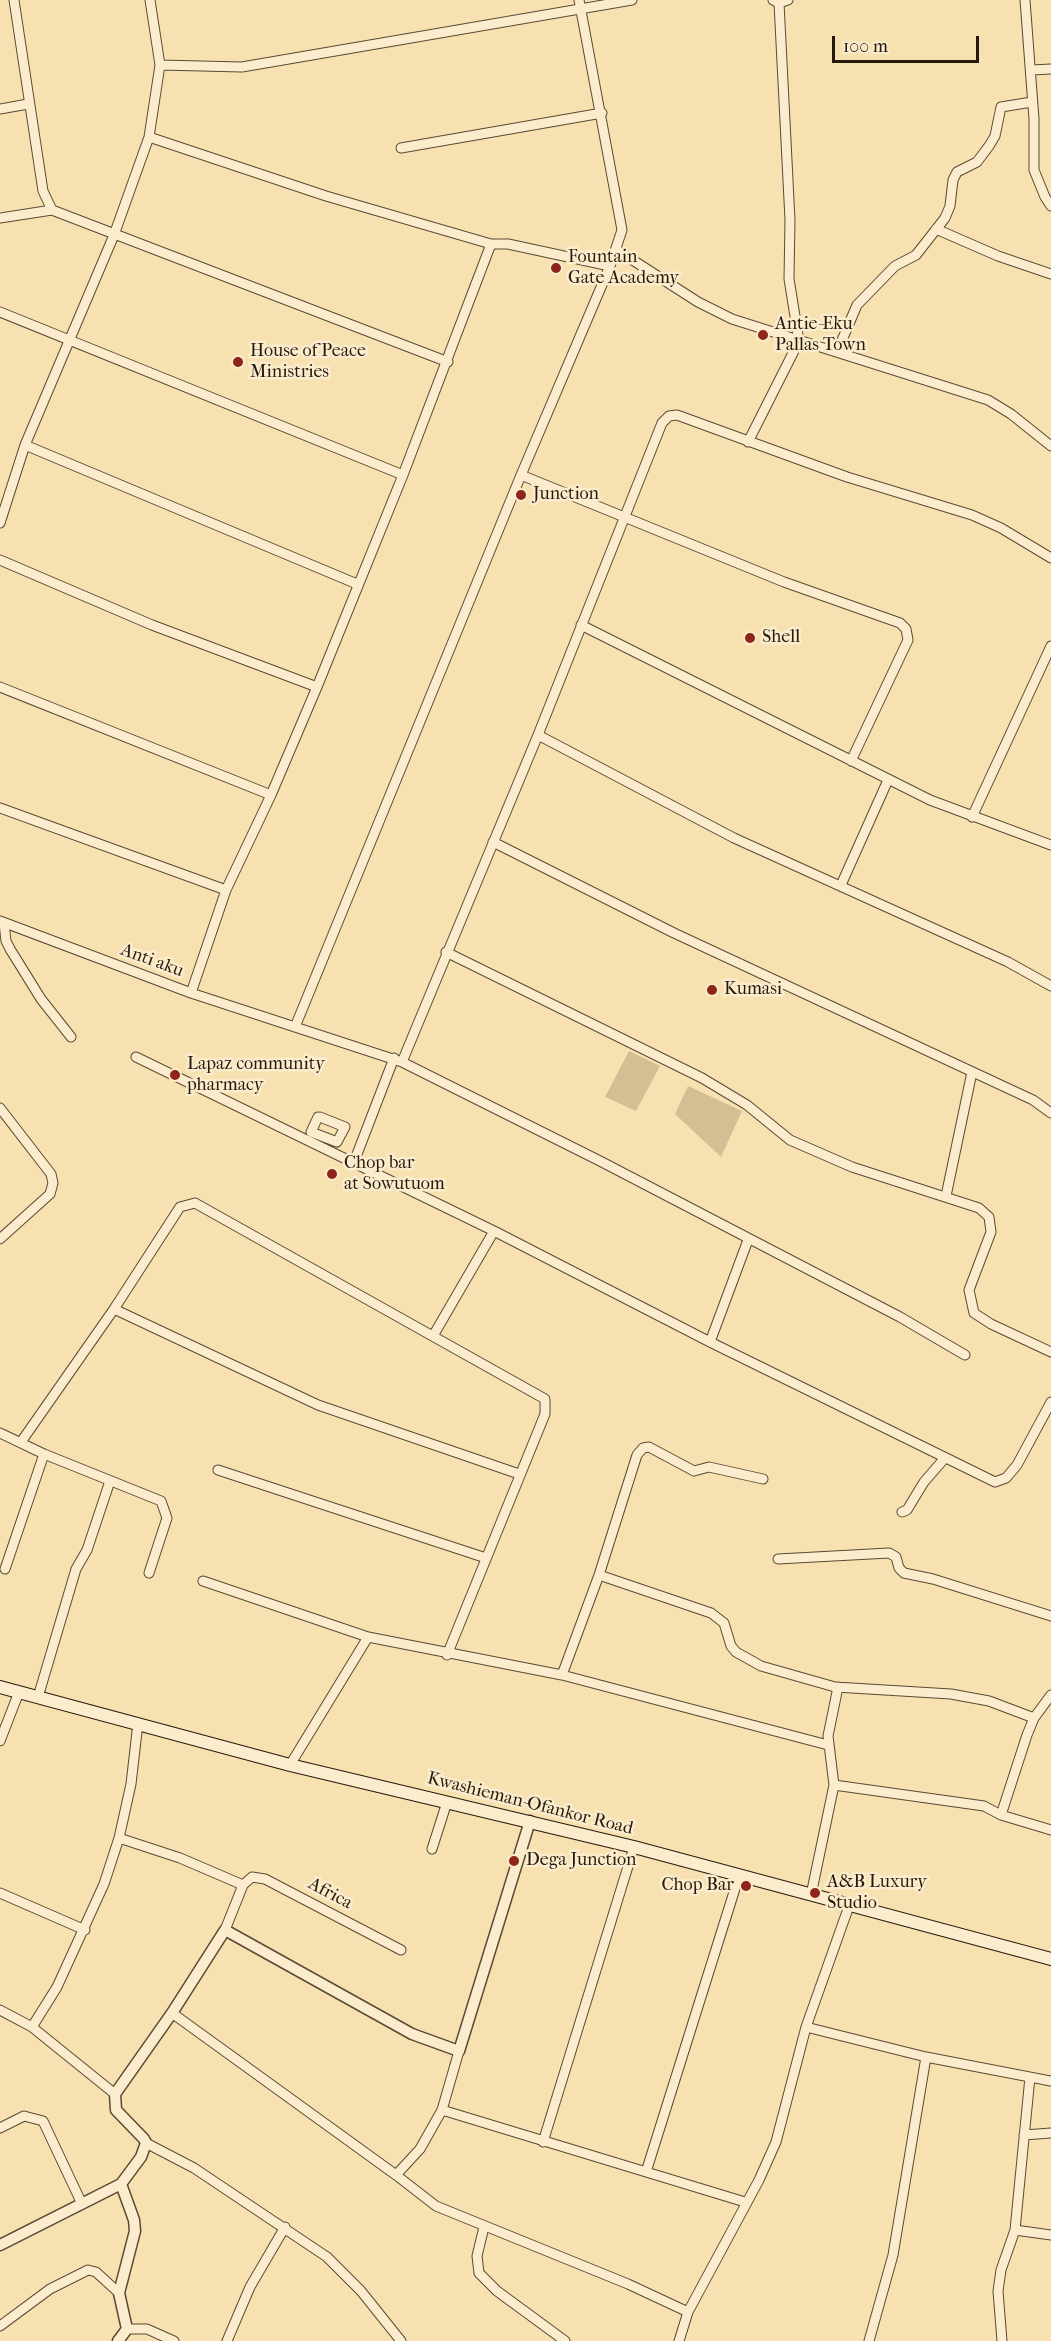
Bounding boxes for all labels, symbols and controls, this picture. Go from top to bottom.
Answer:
scale bar [835,24,982,62]
text: 100 m [843,36,888,57]
place label: Fountain Gate Academy [568,247,679,290]
marker: Fountain Gate Academy [549,261,563,275]
place label: Antie-Eku Pallas Town [775,314,866,356]
marker: Antie-Eku Pallas Town [756,328,770,342]
place label: House of Peace Ministries [250,341,366,384]
marker: House of Peace Ministries [231,355,245,369]
place label: Junction [533,484,599,506]
marker: Junction [514,488,528,502]
place label: Shell [762,627,800,649]
marker: Shell [743,631,757,645]
street label: Anti aku [118,940,186,982]
place label: Kumasi [724,979,782,1001]
marker: Kumasi [705,983,719,997]
place label: Lapaz community pharmacy [187,1054,325,1096]
marker: Lapaz community pharmacy [168,1068,182,1082]
place label: Chop bar at Sowutuom [344,1153,445,1196]
marker: Chop bar at Sowutuom [325,1167,339,1181]
street label: Kwashieman-Ofankor Road [425,1768,635,1840]
place label: Dega Junction [526,1850,636,1872]
marker: Dega Junction [507,1854,521,1868]
place label: A&B Luxury Studio [827,1872,927,1914]
street label: Africa [304,1873,356,1915]
place label: Chop Bar [661,1875,734,1897]
marker: Chop Bar [739,1879,753,1893]
marker: A&B Luxury Studio [808,1886,822,1900]

